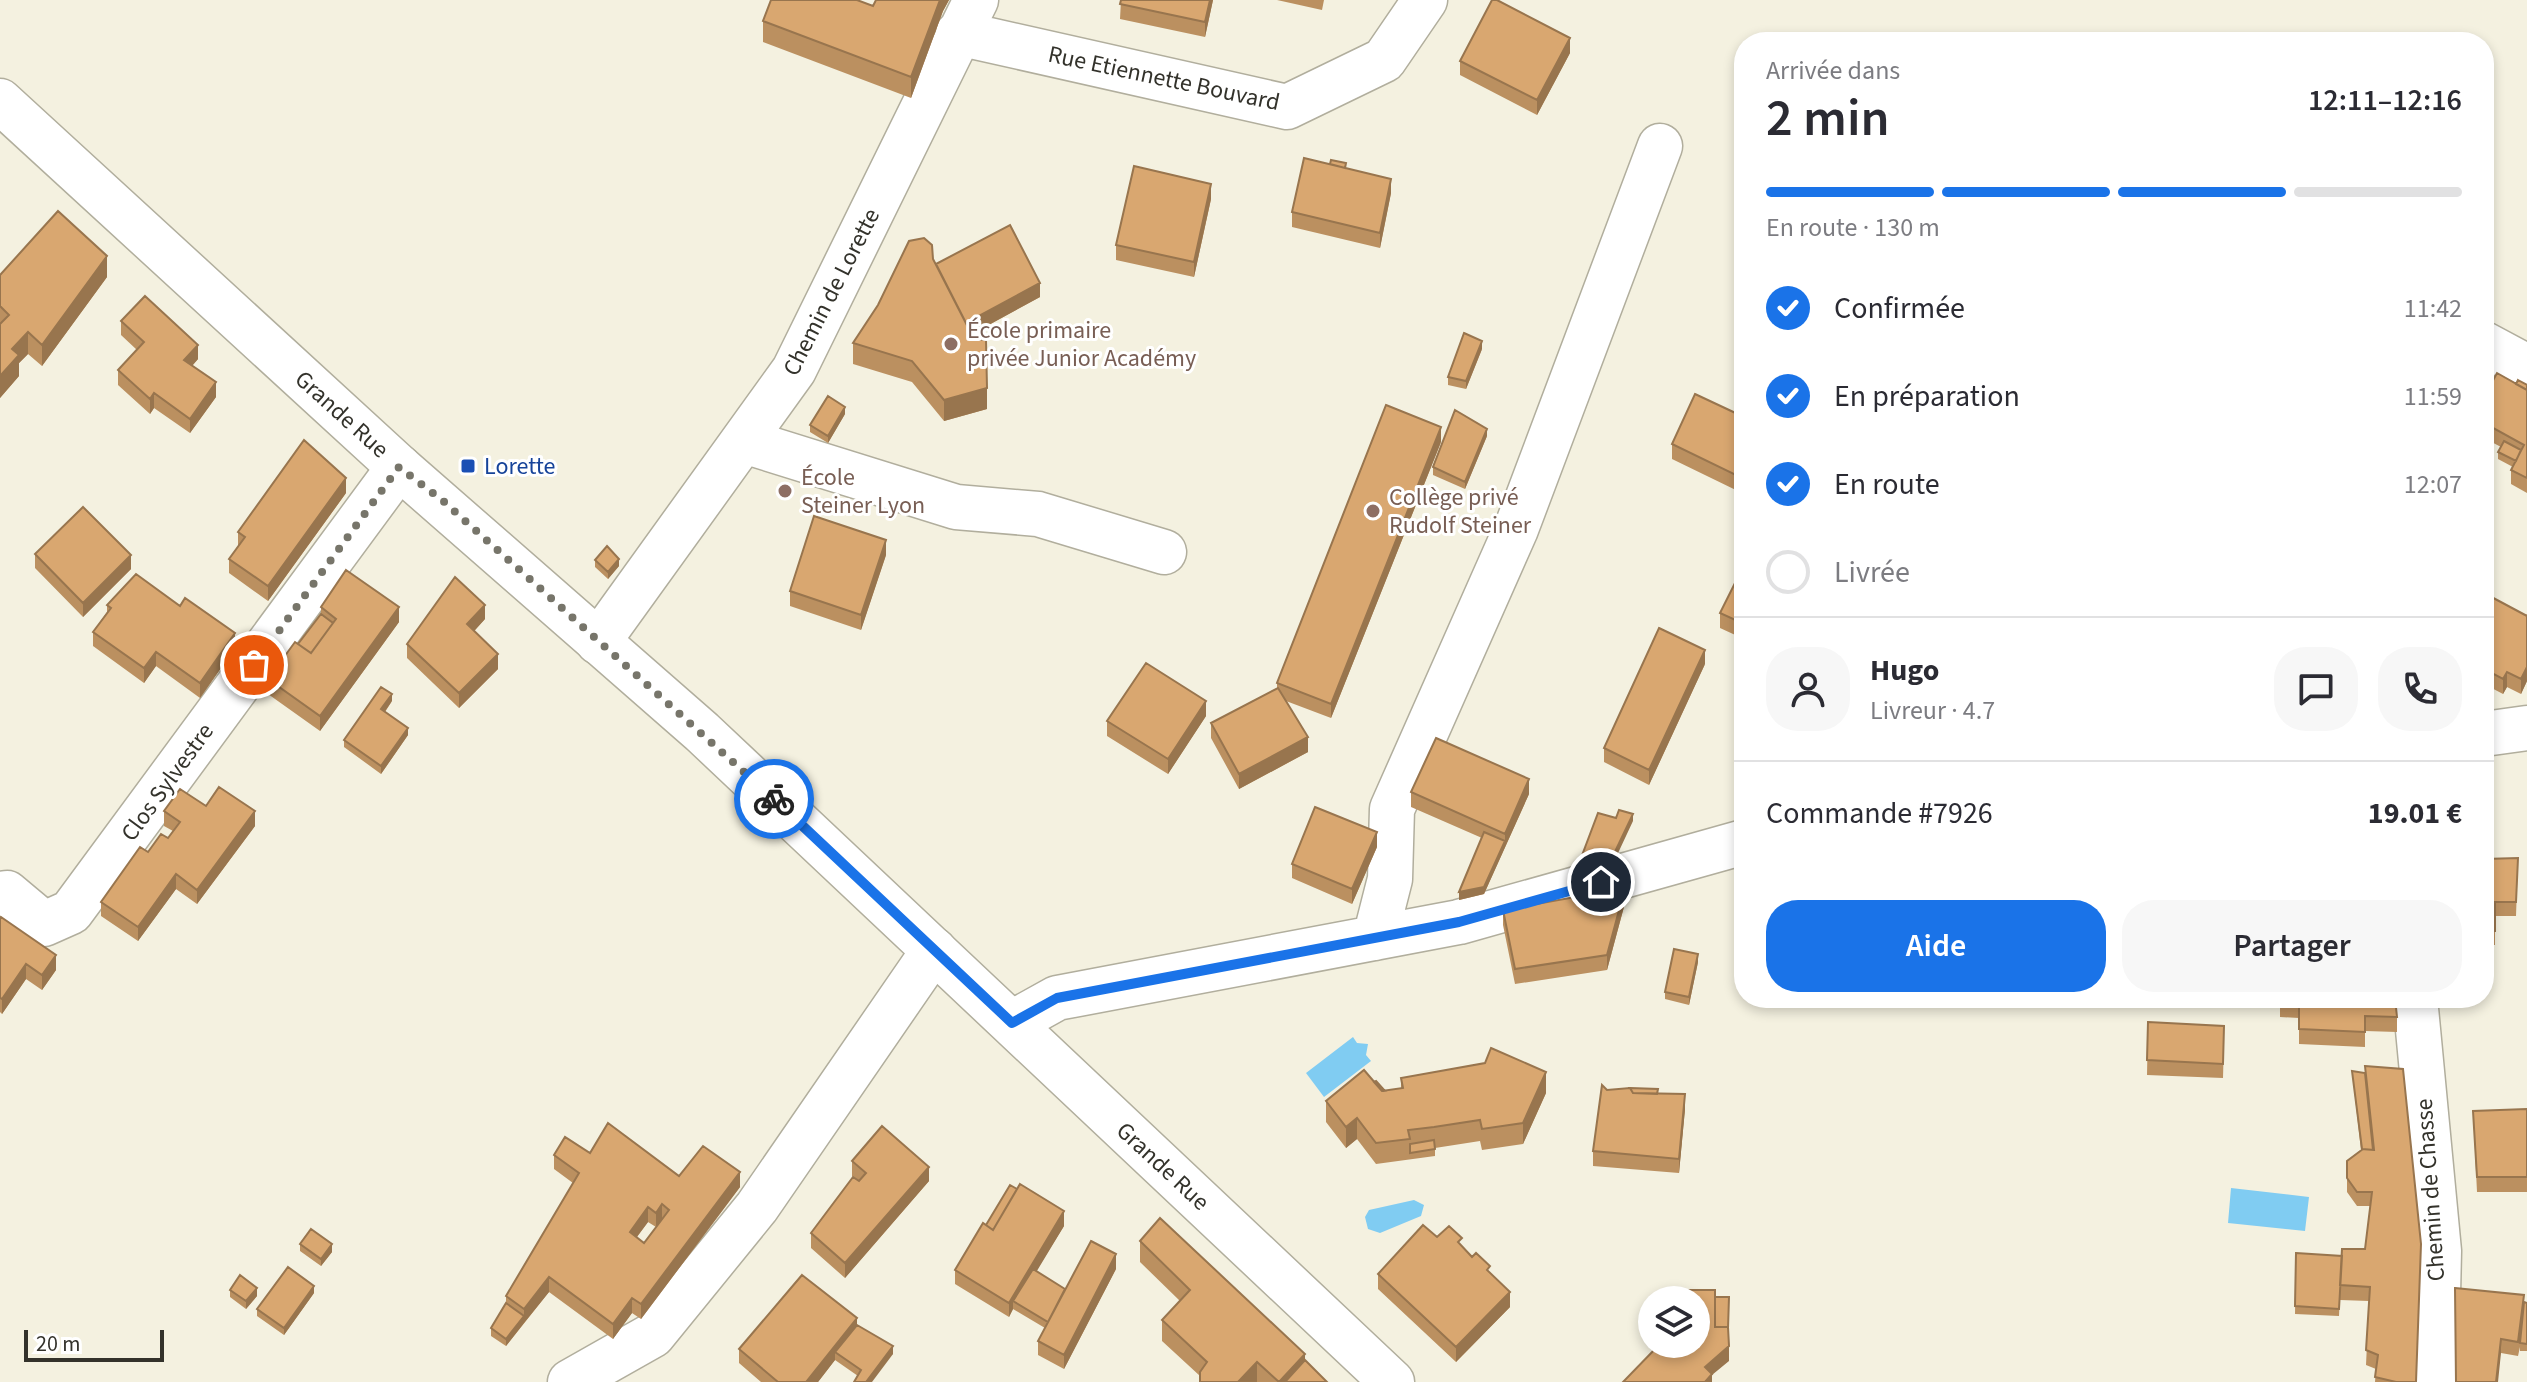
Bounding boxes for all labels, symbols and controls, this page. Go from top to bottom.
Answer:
street label: Rue Etiennette Bouvard [1045,37,1283,120]
text: Arrivée dans [1766,52,1900,89]
text: 12:11–12:16 [2308,79,2462,122]
text: 2 min [1766,82,1890,156]
street label: Chemin de Lorette [774,202,889,382]
text: En route · 130 m [1766,209,1940,246]
icon: check [1766,286,1810,330]
text: Confirmée [1834,287,1965,330]
text: 11:42 [2404,290,2462,327]
place label: École primaire privée Junior Académy [967,313,1196,376]
marker: École primaire privée Junior Académy [942,335,960,353]
street label: Grande Rue [287,362,397,466]
icon: check [1766,374,1810,418]
text: En préparation [1834,375,2020,418]
text: 11:59 [2404,378,2462,415]
place label: Lorette [484,449,555,484]
marker: Lorette [459,457,477,475]
place label: École Steiner Lyon [801,460,925,523]
icon: check [1766,462,1810,506]
text: En route [1834,463,1940,506]
text: 12:07 [2404,466,2462,503]
place label: Collège privé Rudolf Steiner [1389,480,1532,543]
marker: École Steiner Lyon [776,482,794,500]
marker: Collège privé Rudolf Steiner [1364,502,1382,520]
text: Livrée [1834,551,1910,594]
pin [220,631,288,699]
icon: bag [232,643,276,687]
button: person [1766,647,1850,731]
button: chat [2274,647,2358,731]
button: phone [2378,647,2462,731]
text: Hugo [1870,649,1939,692]
text: Livreur · 4.7 [1870,692,1995,729]
street label: Clos Sylvestre [113,716,222,849]
courier [734,759,814,839]
icon: bike [752,777,796,821]
text: Commande #7926 [1766,792,1993,835]
text: 19.01 € [2368,792,2462,835]
pin [1567,848,1635,916]
icon: home [1579,860,1623,904]
button: Aide [1766,900,2106,992]
button: Partager [2122,900,2462,992]
street label: Chemin de Chasse [2407,1097,2454,1283]
street label: Grande Rue [1108,1114,1217,1219]
map controls [1638,1286,1710,1358]
button: layers [1638,1286,1710,1358]
scale bar [24,1326,164,1362]
text: 20 m [36,1328,81,1360]

